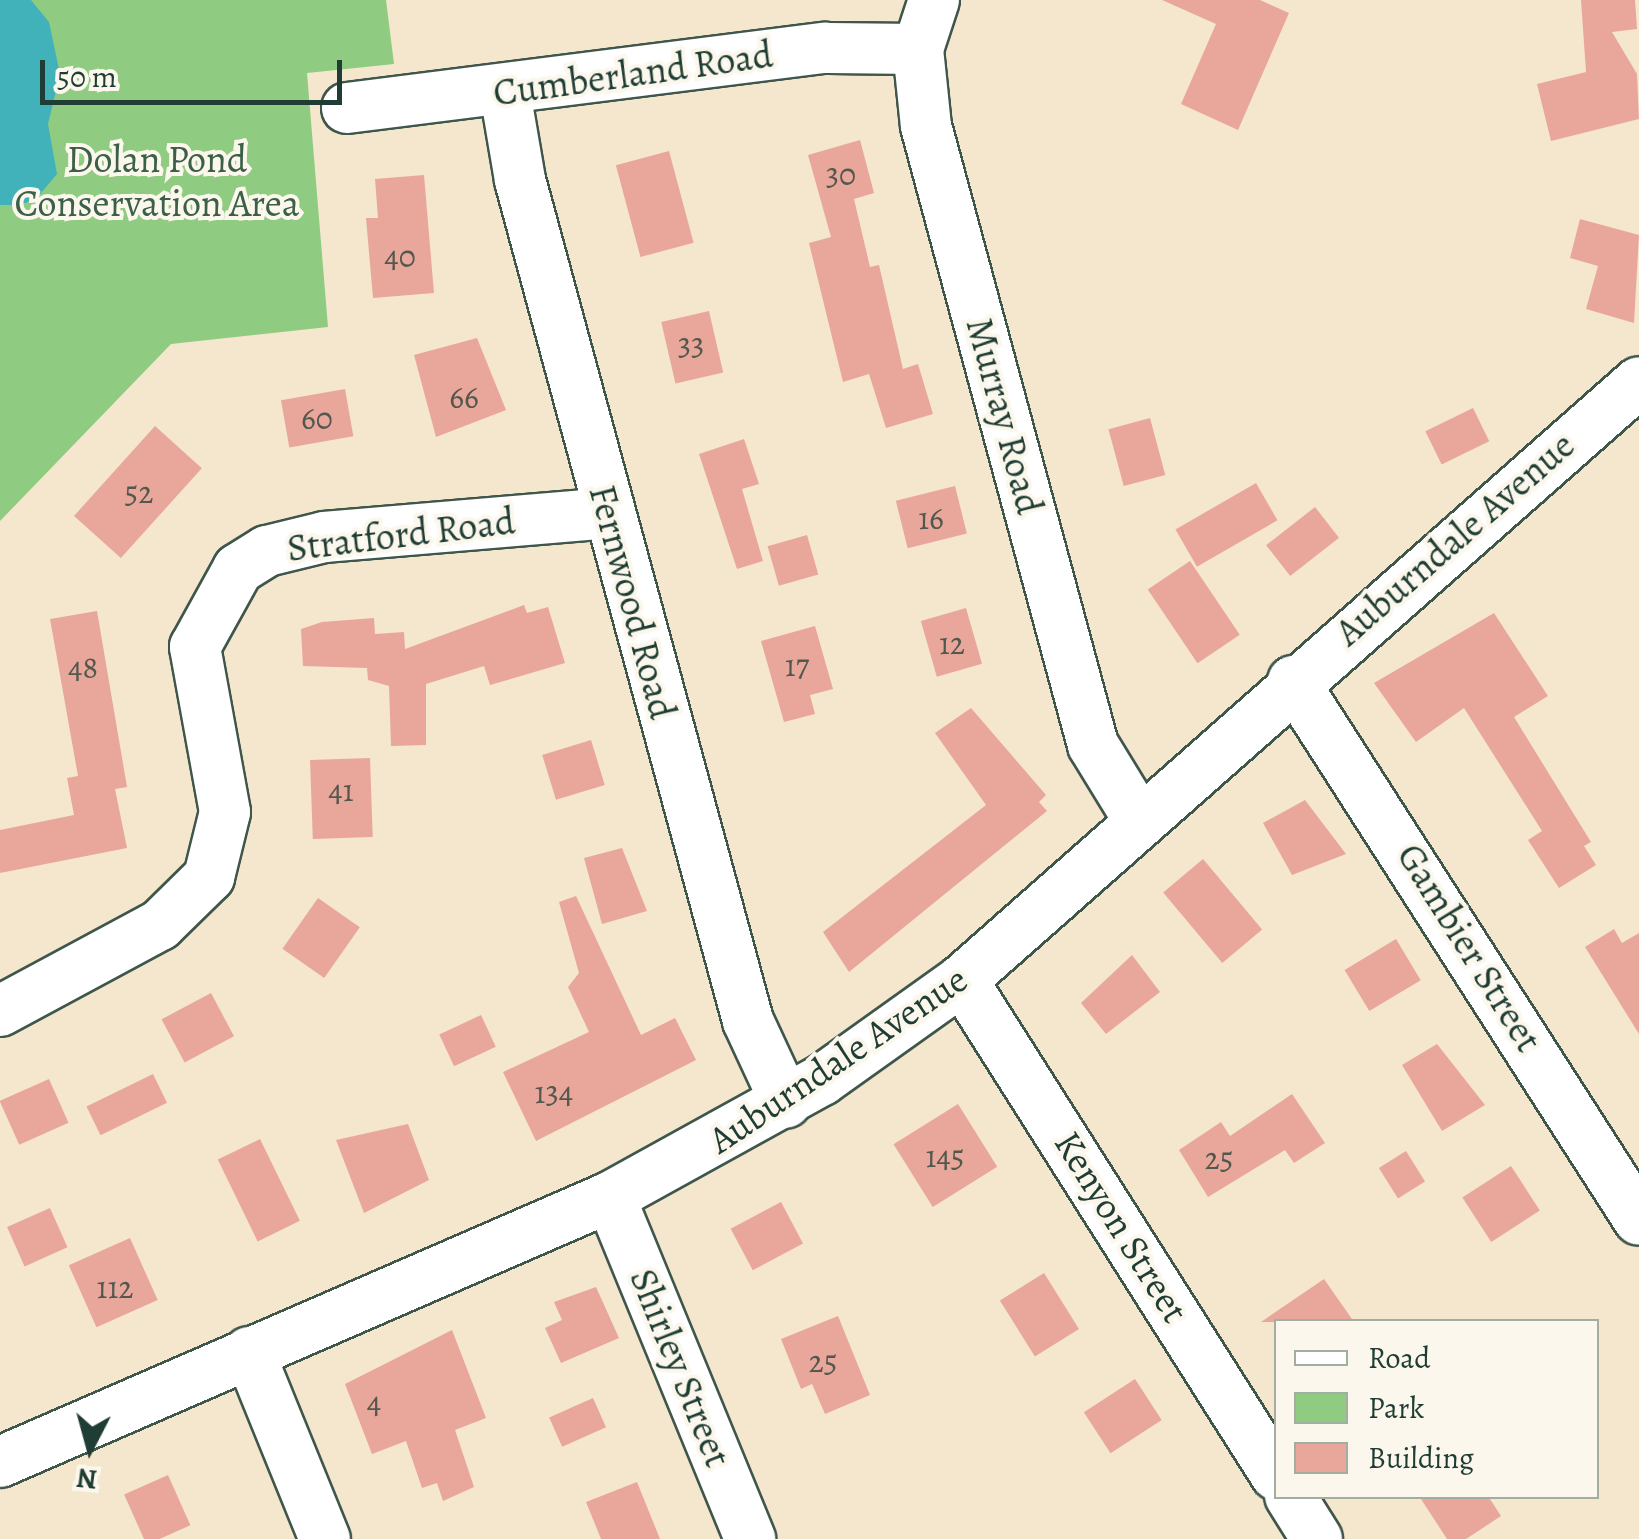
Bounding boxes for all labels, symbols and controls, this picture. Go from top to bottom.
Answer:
street label: Cumberland Road [490,32,776,116]
scale bar [45,40,348,102]
text: 50 m [57,57,117,97]
park label: Dolan Pond Conservation Area [14,137,300,226]
house number: 30 [826,155,856,193]
house number: 40 [384,237,416,275]
street label: Murray Road [956,313,1052,519]
house number: 33 [678,325,704,363]
house number: 66 [449,378,479,416]
house number: 60 [301,399,333,437]
street label: Auburndale Avenue [1326,423,1584,655]
house number: 52 [125,473,153,511]
street label: Fernwood Road [579,480,685,724]
street label: Stratford Road [285,498,517,572]
house number: 16 [918,499,944,537]
house number: 12 [939,624,965,662]
house number: 17 [785,646,809,684]
house number: 48 [68,648,98,686]
house number: 41 [328,771,354,809]
street label: Gambier Street [1387,835,1551,1061]
street label: Auburndale Avenue [700,957,976,1163]
house number: 134 [535,1073,573,1111]
street label: Kenyon Street [1044,1123,1198,1331]
house number: 145 [925,1137,965,1175]
house number: 25 [1205,1139,1233,1177]
street label: Shirley Street [620,1262,740,1474]
house number: 112 [96,1268,134,1306]
legend [1274,1319,1599,1499]
text: Road [1368,1338,1430,1378]
house number: 25 [809,1342,837,1380]
house number: 4 [367,1383,381,1421]
text: Park [1368,1388,1424,1428]
north arrow [40,1399,140,1499]
text: Building [1368,1438,1474,1478]
text: N [75,1459,99,1499]

